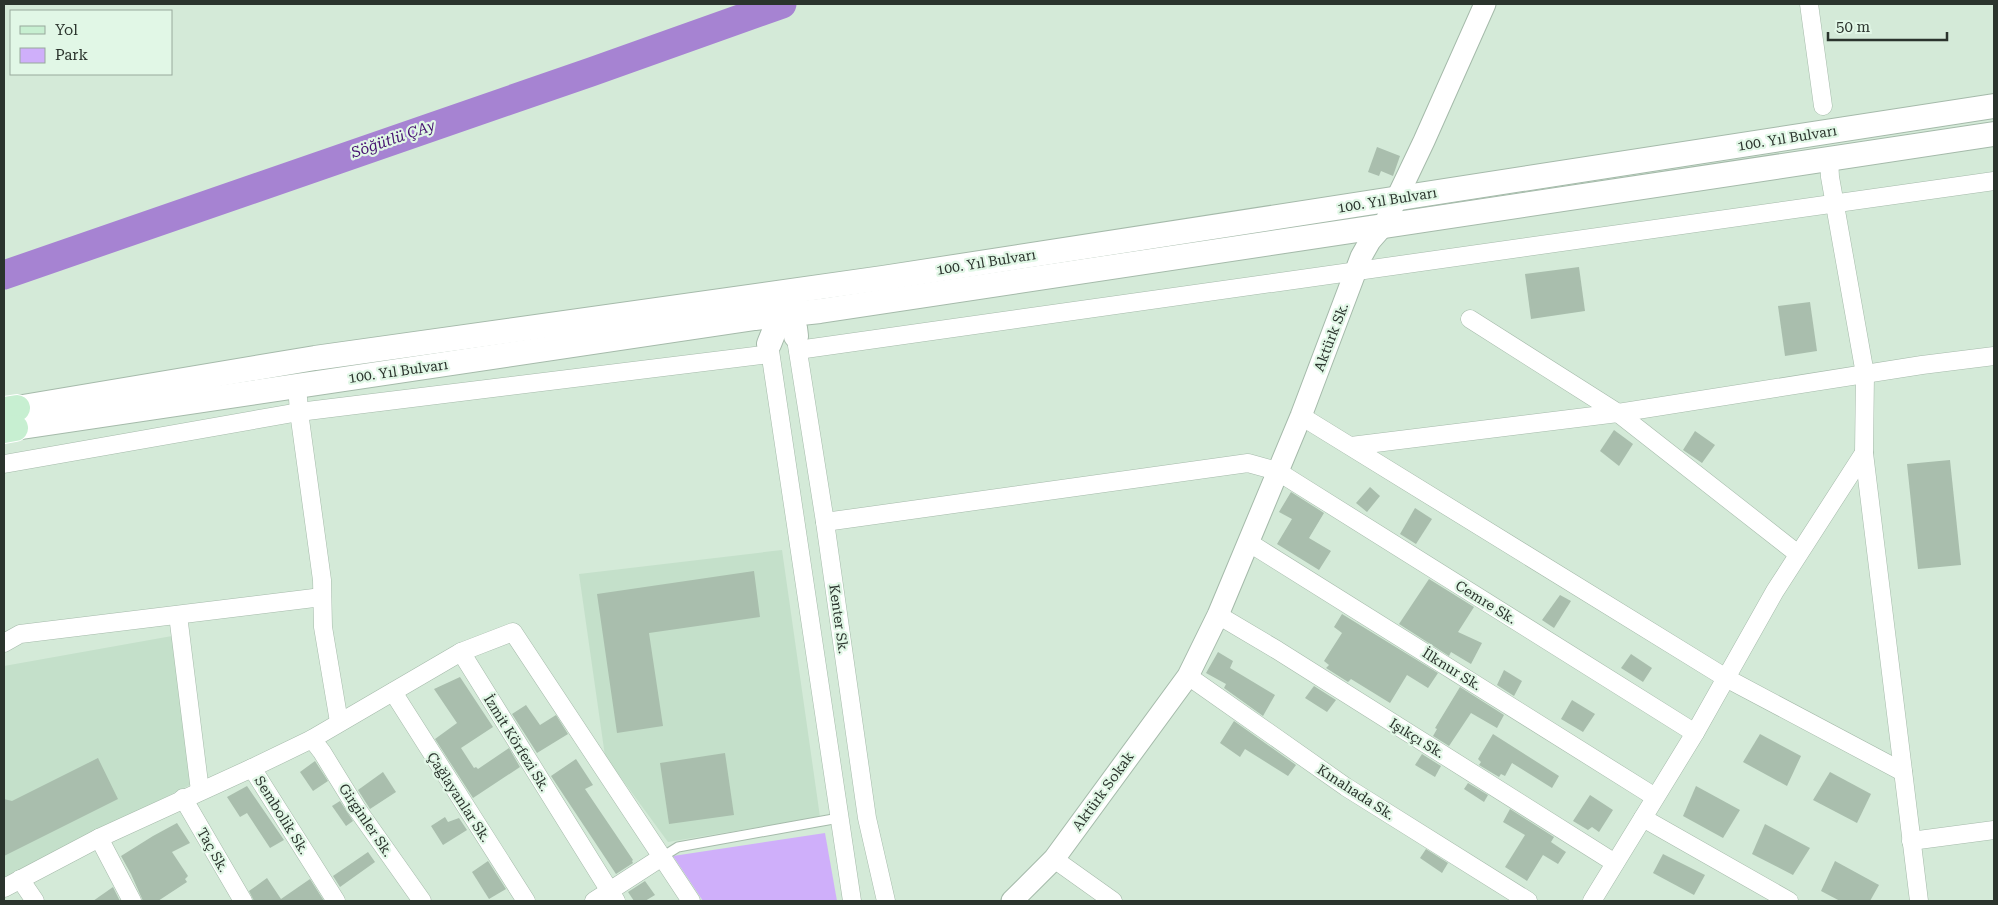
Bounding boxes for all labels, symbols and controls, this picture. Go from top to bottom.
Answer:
legend [10,10,172,75]
scale bar [1828,10,1947,42]
text: 50 m [1836,18,1871,36]
text: Yol [55,21,78,39]
text: Park [55,46,89,64]
water label: Söğütlü ÇAy [348,116,438,162]
street label: 100. Yıl Bulvarı [1736,122,1838,154]
street label: 100. Yıl Bulvarı [1336,184,1438,216]
street label: 100. Yıl Bulvarı [935,246,1037,278]
street label: Aktürk Sk. [1311,300,1351,374]
street label: 100. Yıl Bulvarı [347,356,449,386]
street label: Cemre Sk. [1453,577,1519,627]
street label: Kenter Sk. [826,583,852,655]
street label: İlknur Sk. [1420,645,1484,693]
street label: İzmit Körfezi Sk. [481,692,553,794]
street label: Işıkçı Sk. [1387,715,1447,761]
street label: Aktürk Sokak [1069,748,1137,833]
street label: Çağlayanlar Sk. [424,749,494,845]
street label: Kınalıada Sk. [1314,761,1398,823]
street label: Sembolik Sk. [252,773,312,857]
street label: Girginler Sk. [336,780,396,860]
street label: Taç Sk. [194,825,232,875]

